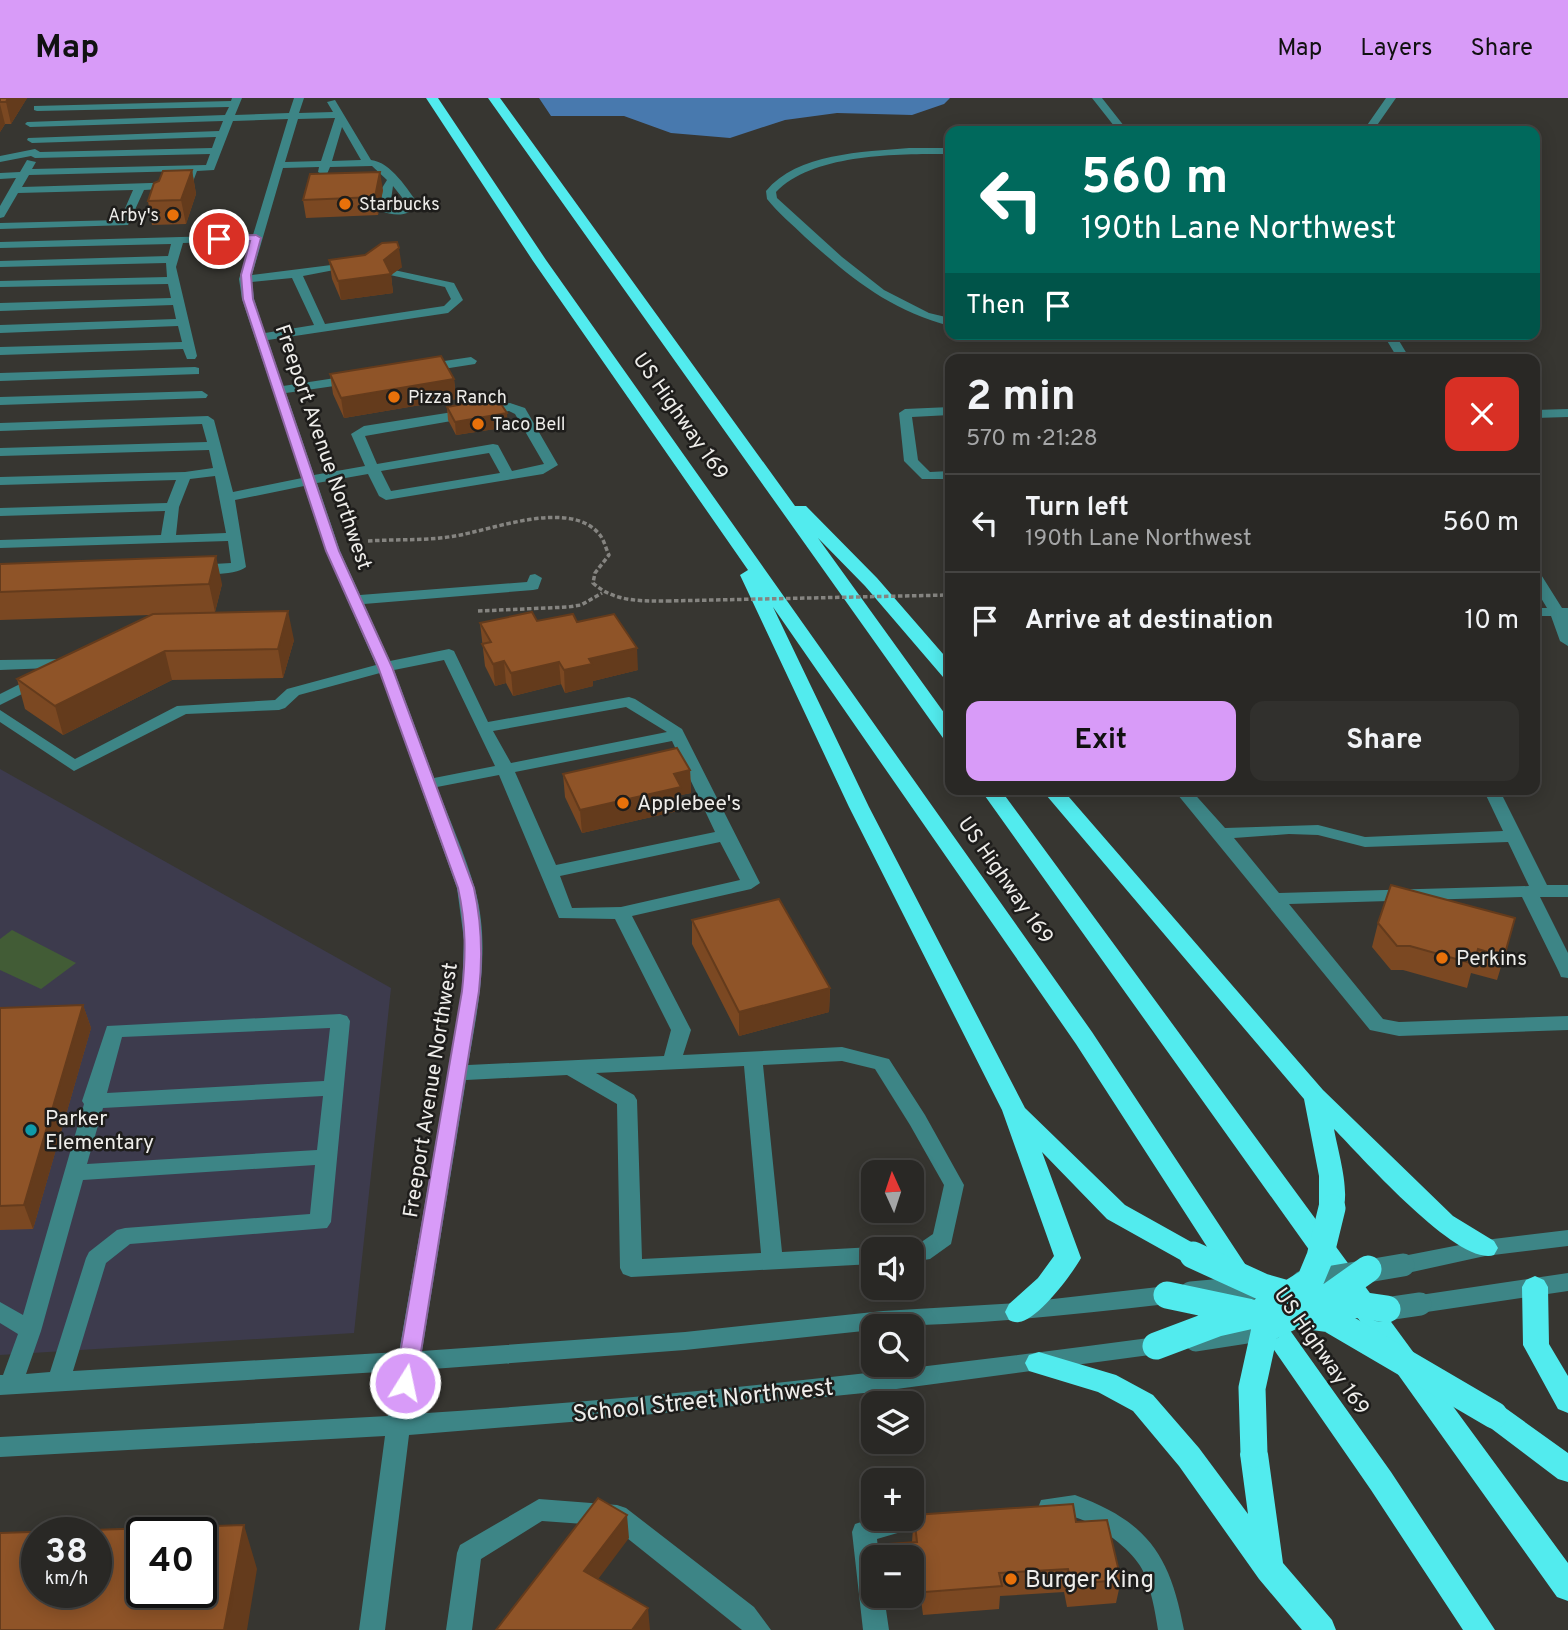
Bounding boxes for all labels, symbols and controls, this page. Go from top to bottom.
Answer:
text: Map [35,28,99,70]
text: Map [1277,34,1322,64]
text: Layers [1360,34,1432,64]
text: Share [1470,34,1533,64]
text: 560 m [1081,149,1228,211]
icon: left [966,154,1057,245]
place label: Starbucks [359,194,440,217]
marker: Starbucks [337,196,353,212]
place label: Arby's [108,205,159,228]
marker: Arby's [165,207,181,223]
pin [189,209,249,269]
text: 190th Lane Northwest [1081,210,1396,250]
icon: arrive [200,220,238,258]
icon: arrive [1039,287,1077,325]
text: Then [966,290,1025,323]
street label: Freeport Avenue Northwest [268,321,377,574]
street label: US Highway 169 [626,348,734,486]
text: 2 min [966,372,1076,425]
button: close [1445,377,1519,451]
place label: Pizza Ranch [408,387,507,410]
marker: Pizza Ranch [386,389,402,405]
place label: Taco Bell [492,414,566,437]
marker: Taco Bell [470,416,486,432]
text: 570 m · 21:28 [966,425,1098,454]
text: Turn left [1025,492,1129,525]
icon: left [966,504,1004,542]
text: 560 m [1443,507,1519,540]
text: 190th Lane Northwest [1025,525,1252,554]
icon: arrive [966,602,1004,640]
text: Arrive at destination [1025,605,1273,638]
text: 10 m [1464,605,1519,638]
button: Exit [966,701,1236,781]
button: Share [1250,701,1519,781]
place label: Applebee's [637,791,741,818]
marker: Applebee's [615,795,631,811]
street label: US Highway 169 [951,812,1059,950]
place label: Perkins [1456,946,1527,973]
marker: Perkins [1434,950,1450,966]
street label: Freeport Avenue Northwest [398,961,465,1220]
place label: Parker Elementary [45,1106,154,1157]
marker: Parker Elementary [23,1122,39,1138]
north arrow [861,1160,924,1223]
map controls [861,1160,924,1608]
button: sound [861,1237,924,1300]
street label: US Highway 169 [1267,1283,1375,1421]
button: search [861,1314,924,1377]
position arrow [368,1346,442,1420]
street label: School Street Northwest [571,1373,835,1431]
button: layers [861,1391,924,1454]
button: + [861,1468,924,1531]
speed limit sign: 40 [126,1517,217,1608]
text: 38 [45,1531,88,1575]
button: − [861,1545,924,1608]
place label: Burger King [1025,1566,1154,1596]
text: km/h [45,1568,88,1591]
marker: Burger King [1003,1571,1019,1587]

